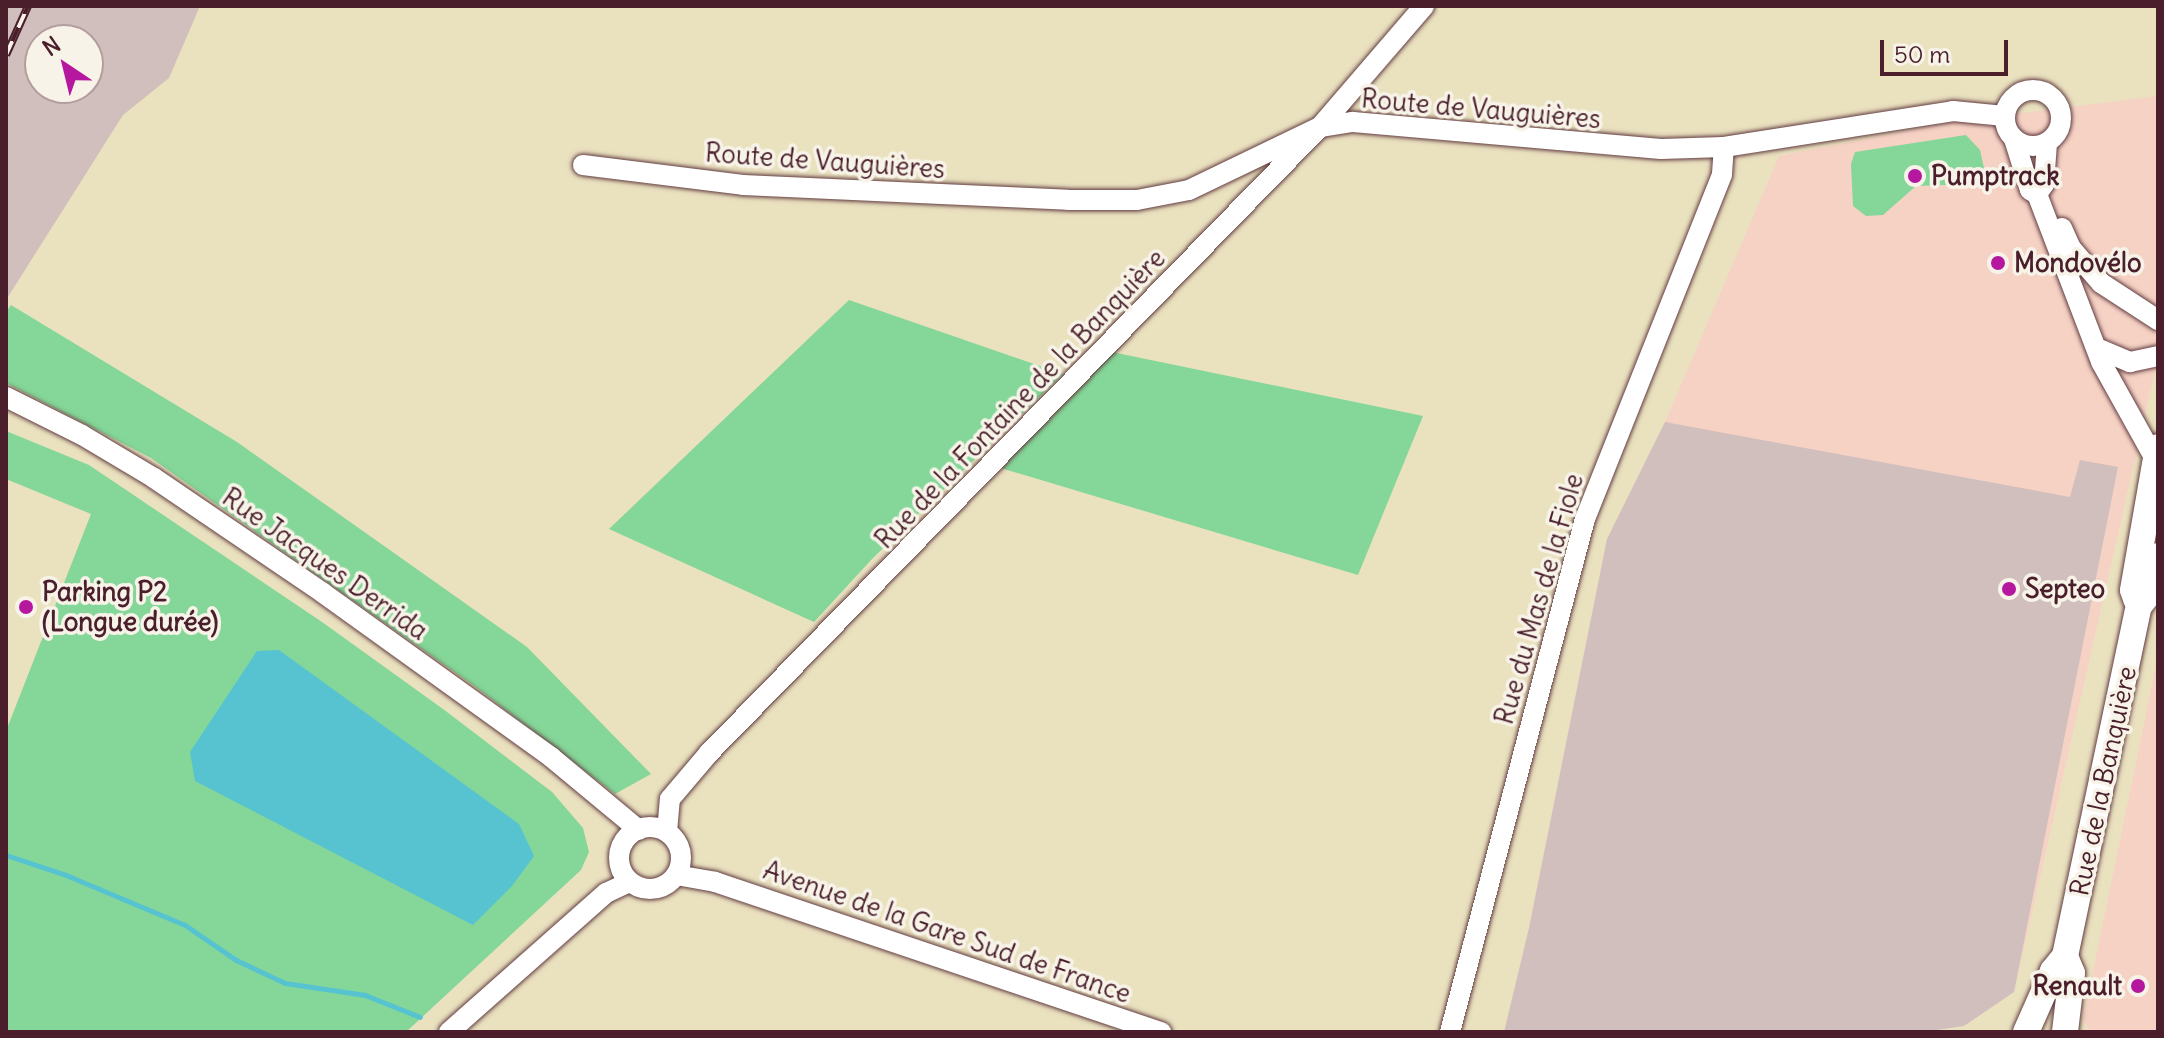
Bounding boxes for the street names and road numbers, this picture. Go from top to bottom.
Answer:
street label: Route de Vauguières [1360,83,1602,135]
street label: Route de Vauguières [704,137,946,185]
street label: Rue de la Fontaine de la Banquière [868,243,1172,555]
street label: Rue du Mas de la Fiole [1488,470,1590,728]
street label: Rue Jacques Derrida [216,481,434,647]
street label: Rue de la Banquière [2063,663,2143,899]
street label: Avenue de la Gare Sud de France [759,854,1135,1010]

